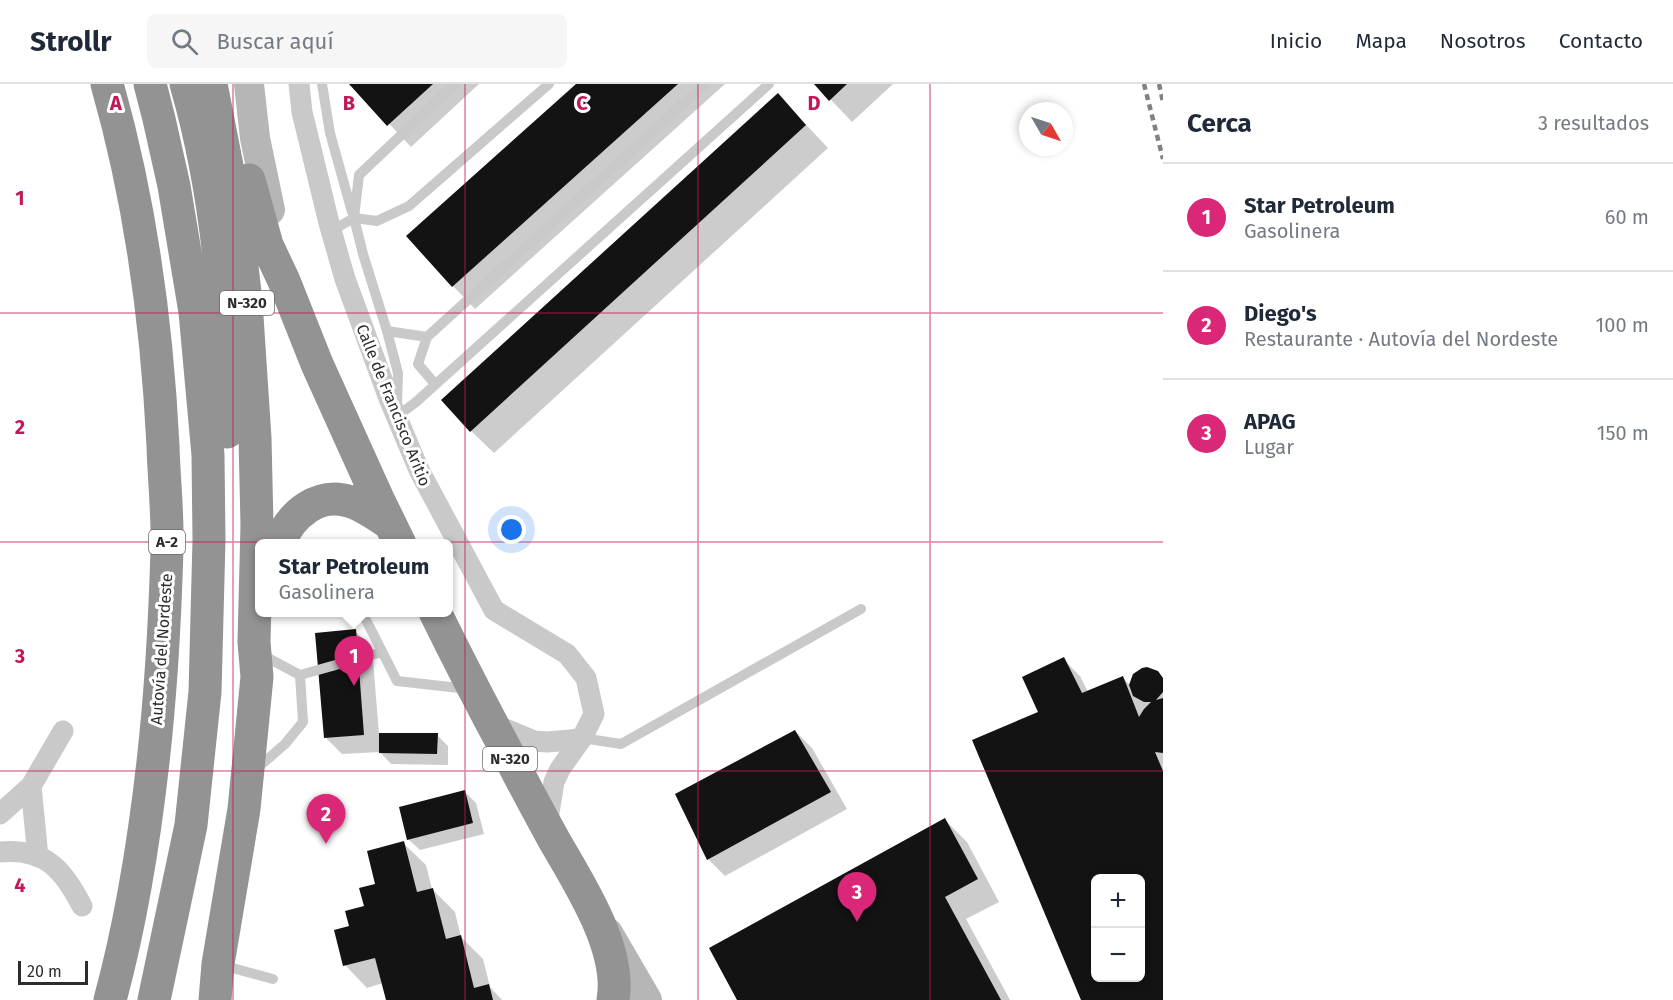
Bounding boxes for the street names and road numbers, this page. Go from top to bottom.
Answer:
road number: N-320 [220,291,274,315]
street label: Calle de Francisco Aritio [352,321,435,489]
road number: A-2 [149,530,185,554]
street label: Autovía del Nordeste [147,573,176,725]
road number: N-320 [483,747,537,771]

